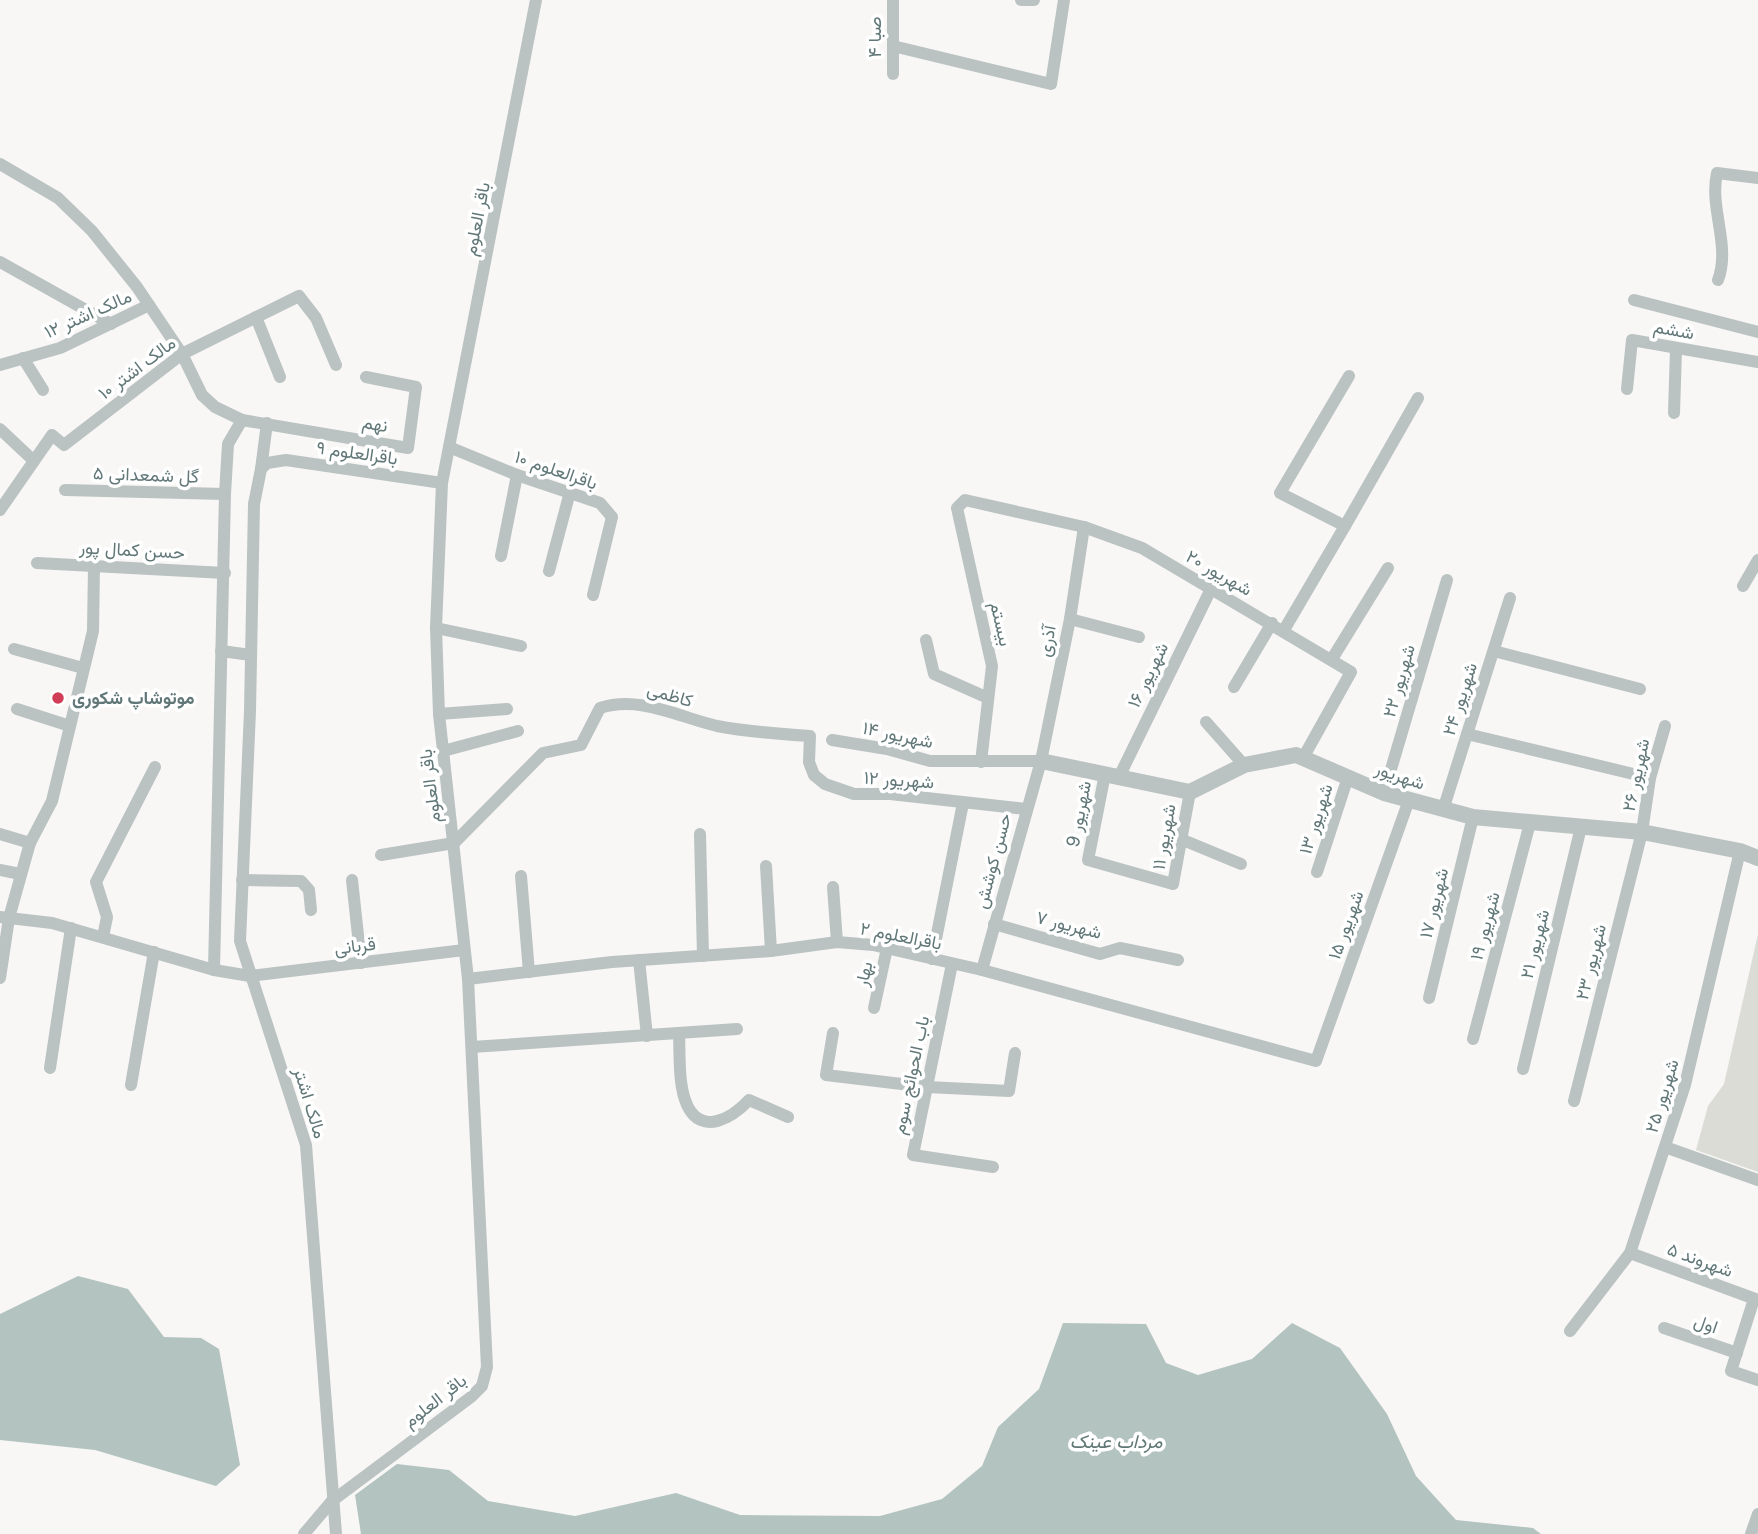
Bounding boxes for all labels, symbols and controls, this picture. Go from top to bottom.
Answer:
street label: صبا ۴ [864,16,885,58]
street label: باقر العلوم [459,180,496,258]
street label: مالک اشتر ۱۲ [41,285,135,343]
street label: ششم [1652,316,1696,345]
street label: مالک اشتر ۱۰ [94,332,180,404]
street label: نهم [360,411,389,438]
street label: باقرالعلوم ۹ [315,436,399,471]
street label: باقرالعلوم ۱۰ [511,446,600,495]
street label: گل شمعدانی ۵ [93,462,199,488]
street label: حسن کمال پور [78,536,185,565]
street label: شهریور ۲۰ [1182,545,1256,601]
street label: بیستم [984,600,1017,649]
street label: آذری [1033,622,1061,659]
street label: شهریور ۱۶ [1123,639,1173,711]
street label: شهریور ۲۲ [1378,642,1420,720]
street label: شهریور ۲۴ [1438,660,1482,738]
street label: کاظمی [645,678,695,712]
place label: موتوشاپ شکوری [72,687,195,710]
marker: موتوشاپ شکوری [50,690,66,706]
street label: شهریور ۱۴ [861,717,935,753]
street label: شهریور ۲۶ [1618,736,1654,814]
street label: باقر العلوم [415,748,446,824]
street label: شهریور [1371,757,1428,795]
street label: شهریور ۱۲ [863,767,935,793]
street label: شهریور 9 [1062,779,1096,849]
street label: شهریور ۱۳ [1294,781,1338,857]
street label: شهریور ۱۱ [1147,802,1181,872]
street label: حسن کوشش [970,811,1016,911]
street label: شهریور ۱۷ [1415,866,1453,940]
street label: شهریور ۱۵ [1323,888,1369,962]
street label: شهریور ۱۹ [1465,889,1505,963]
street label: شهریور ۷ [1034,906,1104,944]
street label: شهریور ۲۱ [1516,907,1554,981]
street label: باقرالعلوم ۲ [858,917,944,956]
street label: شهریور ۲۳ [1571,922,1611,1002]
street label: قربانی [333,933,377,959]
street label: بهار [850,959,877,990]
street label: باب الحوائج سوم [888,1014,935,1136]
street label: شهریور ۲۵ [1640,1056,1684,1136]
street label: مالک اشتر [288,1064,331,1141]
street label: شهروند ۵ [1664,1238,1736,1282]
street label: اول [1691,1310,1721,1338]
street label: باقر العلوم [399,1369,472,1433]
water label: مرداب عینک [1070,1430,1163,1453]

